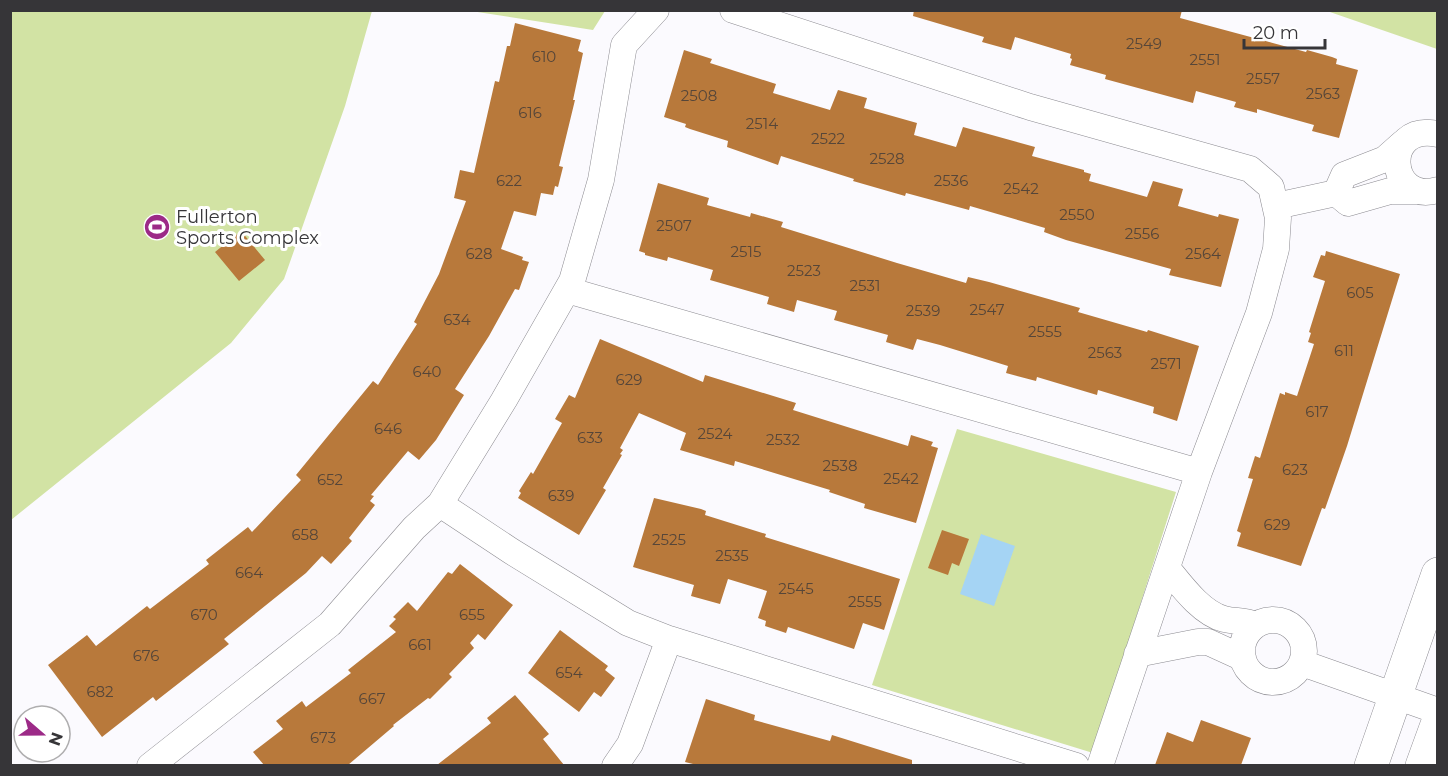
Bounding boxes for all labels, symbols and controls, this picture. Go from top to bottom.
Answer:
scale bar [1244,12,1325,50]
text: 20 m [1253,22,1299,44]
house number: 2549 [1126,34,1162,53]
house number: 610 [532,47,556,66]
house number: 2551 [1190,50,1220,69]
house number: 2557 [1246,69,1280,88]
house number: 2563 [1306,84,1340,103]
house number: 2508 [681,86,717,105]
house number: 616 [518,103,542,122]
house number: 2514 [746,114,778,133]
house number: 2522 [811,129,845,148]
house number: 2528 [869,149,905,168]
house number: 622 [496,171,522,190]
house number: 2536 [934,171,968,190]
house number: 2542 [1003,179,1039,198]
house number: 2550 [1059,205,1095,224]
place label: Fullerton Sports Complex [176,206,319,249]
sports icon: Fullerton Sports Complex [142,212,172,242]
house number: 2507 [656,216,692,235]
house number: 2556 [1125,224,1159,243]
house number: 2515 [731,242,761,261]
house number: 628 [465,244,493,263]
house number: 2564 [1185,244,1221,263]
house number: 2523 [787,261,821,280]
house number: 2531 [850,276,880,295]
house number: 605 [1346,283,1374,302]
house number: 2547 [969,300,1005,319]
house number: 2539 [906,301,940,320]
house number: 634 [443,310,471,329]
house number: 2555 [1028,322,1062,341]
house number: 611 [1334,341,1354,360]
house number: 2563 [1088,343,1122,362]
house number: 2571 [1150,354,1182,373]
house number: 640 [413,362,442,381]
house number: 629 [616,370,642,389]
house number: 617 [1305,402,1329,421]
house number: 646 [374,419,402,438]
house number: 2524 [697,424,733,443]
house number: 633 [577,428,603,447]
house number: 2532 [766,430,800,449]
house number: 2538 [823,456,857,475]
house number: 623 [1282,460,1308,479]
house number: 2542 [883,469,919,488]
house number: 652 [317,470,343,489]
house number: 639 [548,486,574,505]
house number: 629 [1264,515,1290,534]
house number: 658 [291,525,319,544]
house number: 2525 [652,530,686,549]
house number: 2535 [715,546,749,565]
house number: 664 [235,563,263,582]
house number: 2545 [778,579,814,598]
house number: 2555 [848,592,882,611]
house number: 670 [190,605,218,624]
house number: 655 [459,605,485,624]
house number: 661 [408,635,432,654]
house number: 676 [133,646,159,665]
house number: 654 [555,663,583,682]
house number: 682 [86,682,114,701]
house number: 667 [359,689,386,708]
north arrow [12,704,72,764]
house number: 673 [310,728,336,747]
text: N [44,730,67,748]

